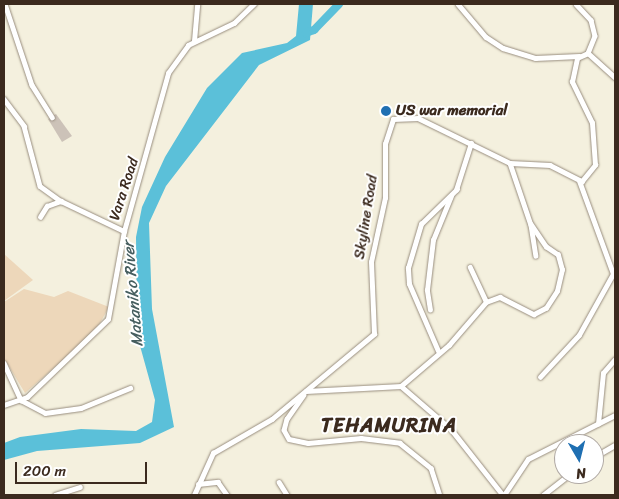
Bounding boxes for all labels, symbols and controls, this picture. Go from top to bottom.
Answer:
place label: US war memorial [396,102,508,120]
marker: US war memorial [380,105,392,117]
street label: Vara Road [105,155,143,223]
street label: Skyline Road [350,173,382,261]
water label: Mataniko River [119,240,147,348]
district label: TEHAMURINA [320,413,458,437]
north arrow [554,434,604,484]
scale bar [18,452,150,484]
text: 200 m [23,458,66,484]
text: N [574,460,588,486]

